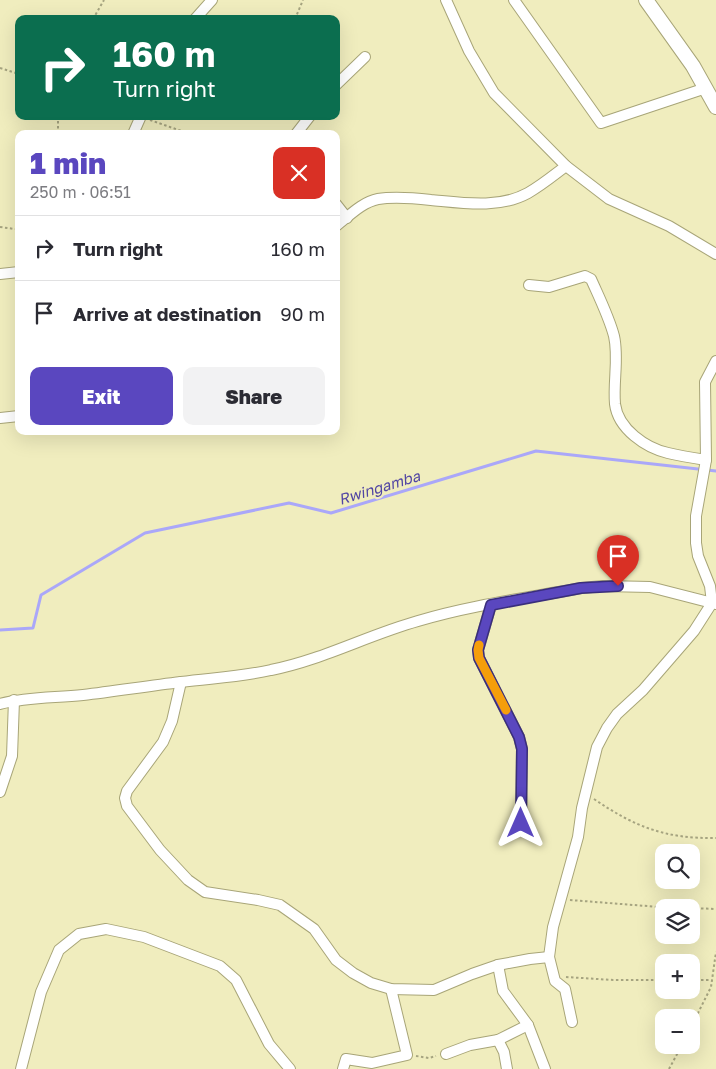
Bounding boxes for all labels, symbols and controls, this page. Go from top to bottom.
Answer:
text: 160 m [113,33,215,75]
icon: right [30,35,95,100]
text: Turn right [113,75,216,102]
text: 1 min [30,145,106,181]
button: close [273,147,325,199]
text: 250 m · 06:51 [30,182,131,202]
icon: right [30,234,58,262]
text: Turn right [73,237,163,260]
text: 160 m [271,237,325,260]
icon: arrive [30,299,58,327]
text: Arrive at destination [73,302,261,325]
text: 90 m [280,302,325,325]
button: Exit [30,367,173,425]
button: Share [183,367,325,425]
water label: Rwingamba [336,466,423,509]
pin [597,535,639,586]
icon: arrive [604,542,632,570]
position arrow [494,796,546,848]
map controls [655,844,700,1054]
button: search [655,844,700,889]
button: layers [655,899,700,944]
button: + [655,954,700,999]
button: − [655,1009,700,1054]

